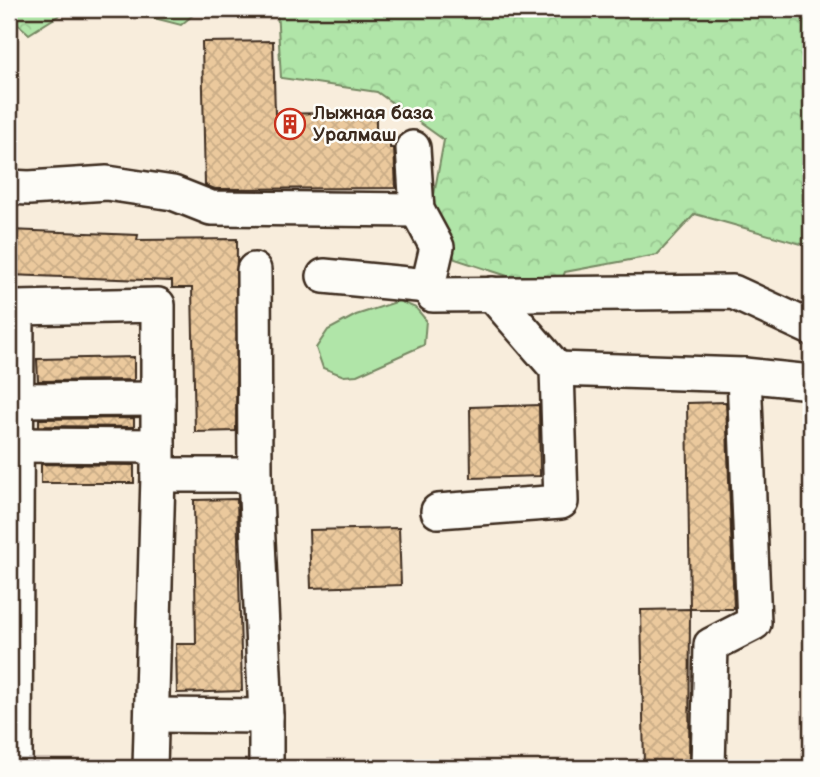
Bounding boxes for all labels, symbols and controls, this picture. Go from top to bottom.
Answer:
place label: Лыжная база Уралмаш [312,102,434,147]
building icon: Лыжная база Уралмаш [273,107,307,141]

